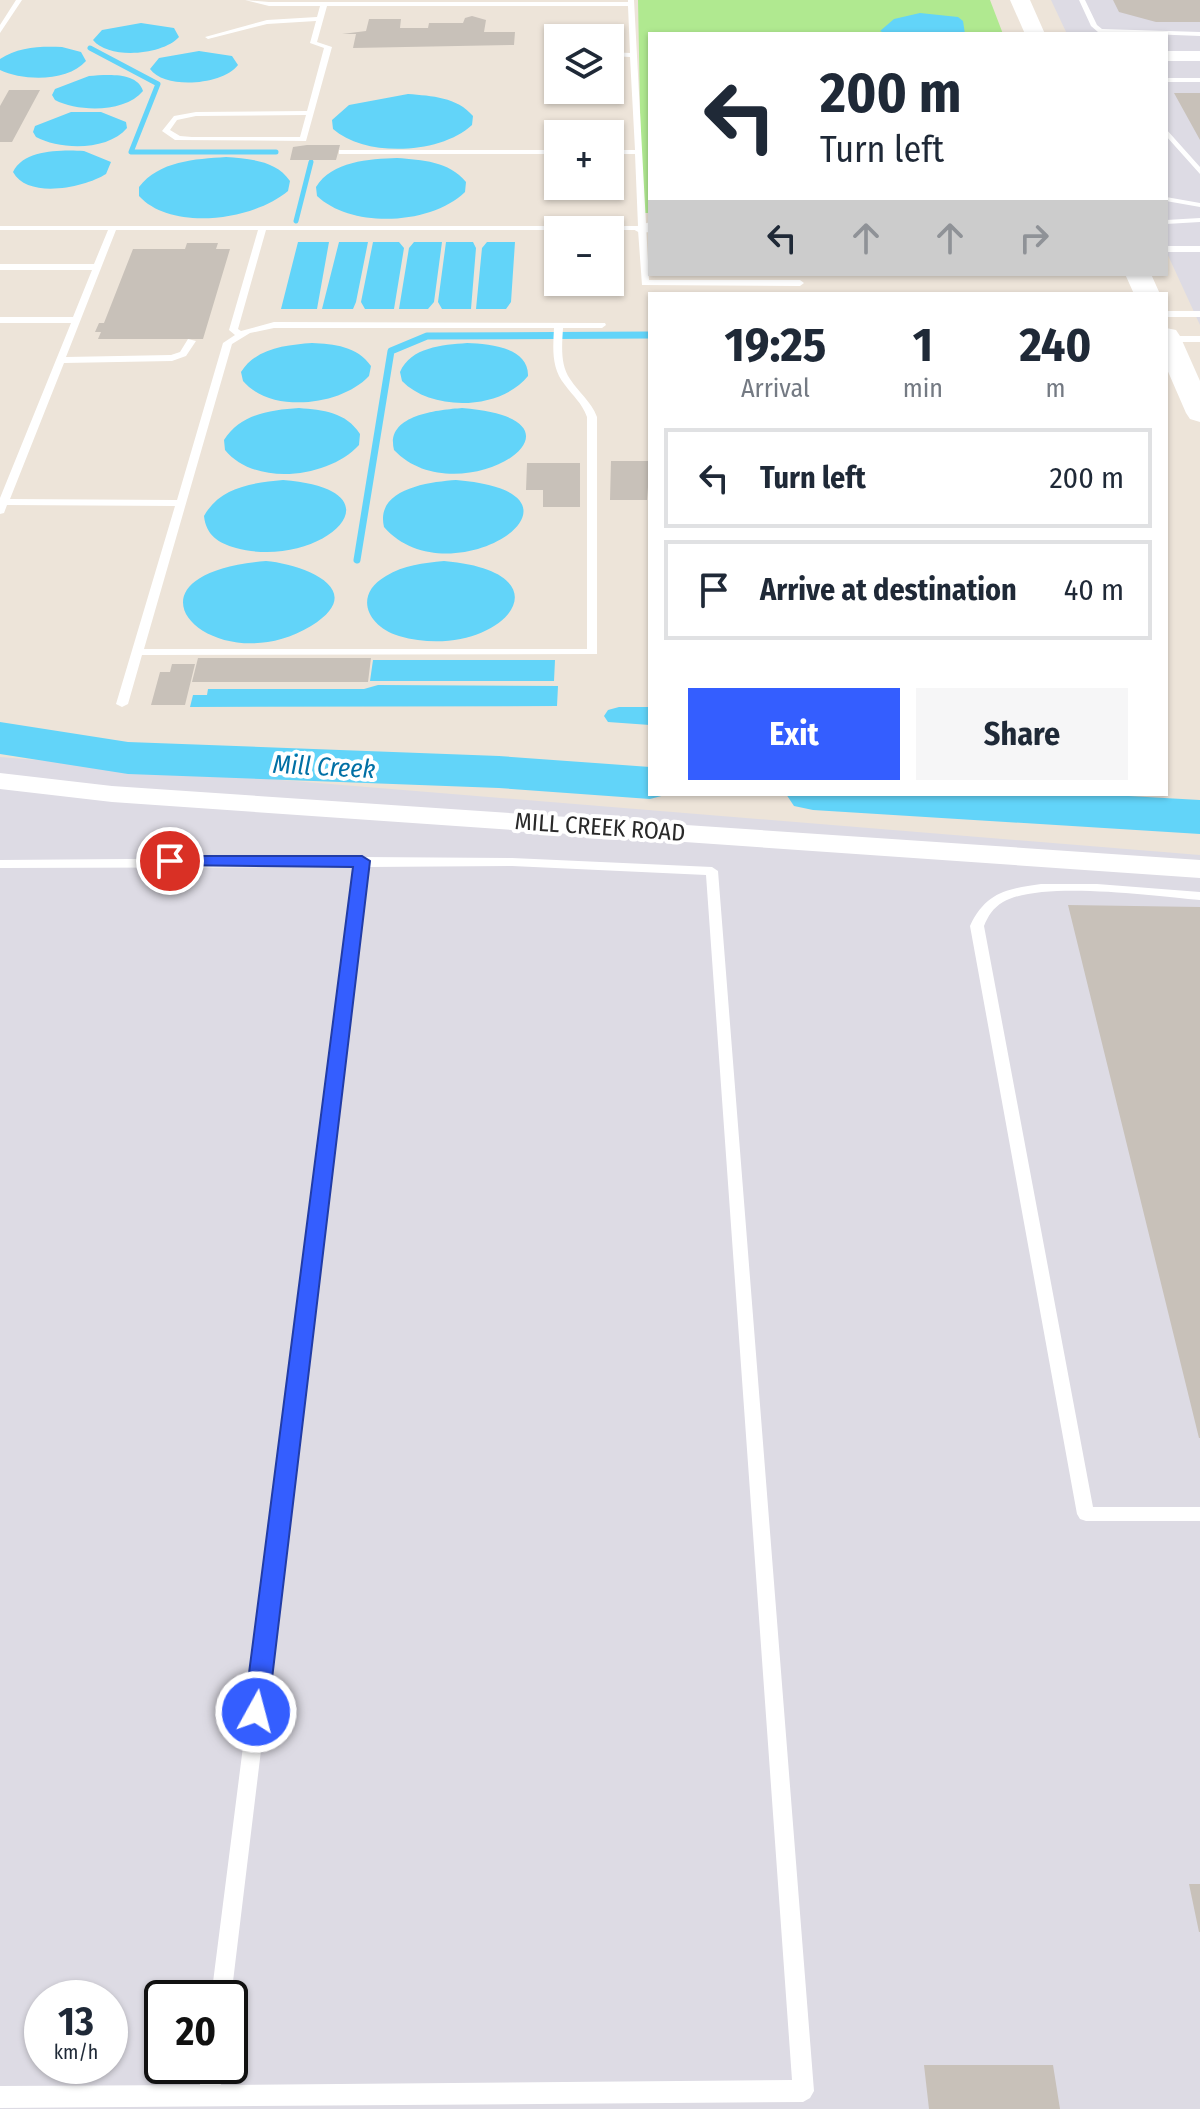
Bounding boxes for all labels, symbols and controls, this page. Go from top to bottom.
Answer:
map controls [544,24,624,296]
button: layers [544,24,624,104]
text: 200 m [820,60,961,127]
icon: left [688,64,792,168]
button: + [544,120,624,200]
text: Turn left [820,128,944,172]
button: − [544,216,624,296]
icon: left [760,216,804,260]
icon: ahead [844,216,888,260]
icon: ahead [928,216,972,260]
icon: right [1012,216,1056,260]
text: 19:25 [724,316,826,374]
text: 1 [913,316,933,374]
text: 240 [1019,316,1092,374]
text: Arrival [741,373,810,404]
text: min [903,373,943,404]
text: m [1046,373,1066,404]
icon: left [692,456,736,500]
text: Turn left [760,460,866,496]
text: 200 m [1049,460,1124,496]
icon: arrive [692,568,736,612]
text: Arrive at destination [760,572,1017,608]
text: 40 m [1064,572,1124,608]
button: Exit [688,688,900,780]
button: Share [916,688,1128,780]
water label: Mill Creek [272,749,376,785]
street label: MILL CREEK ROAD [514,807,686,847]
pin [136,827,204,895]
icon: arrive [148,839,192,883]
position arrow [214,1670,298,1754]
speed limit sign: 20 [144,1980,248,2084]
text: 13 [58,1998,94,2046]
text: km/h [54,2040,98,2064]

